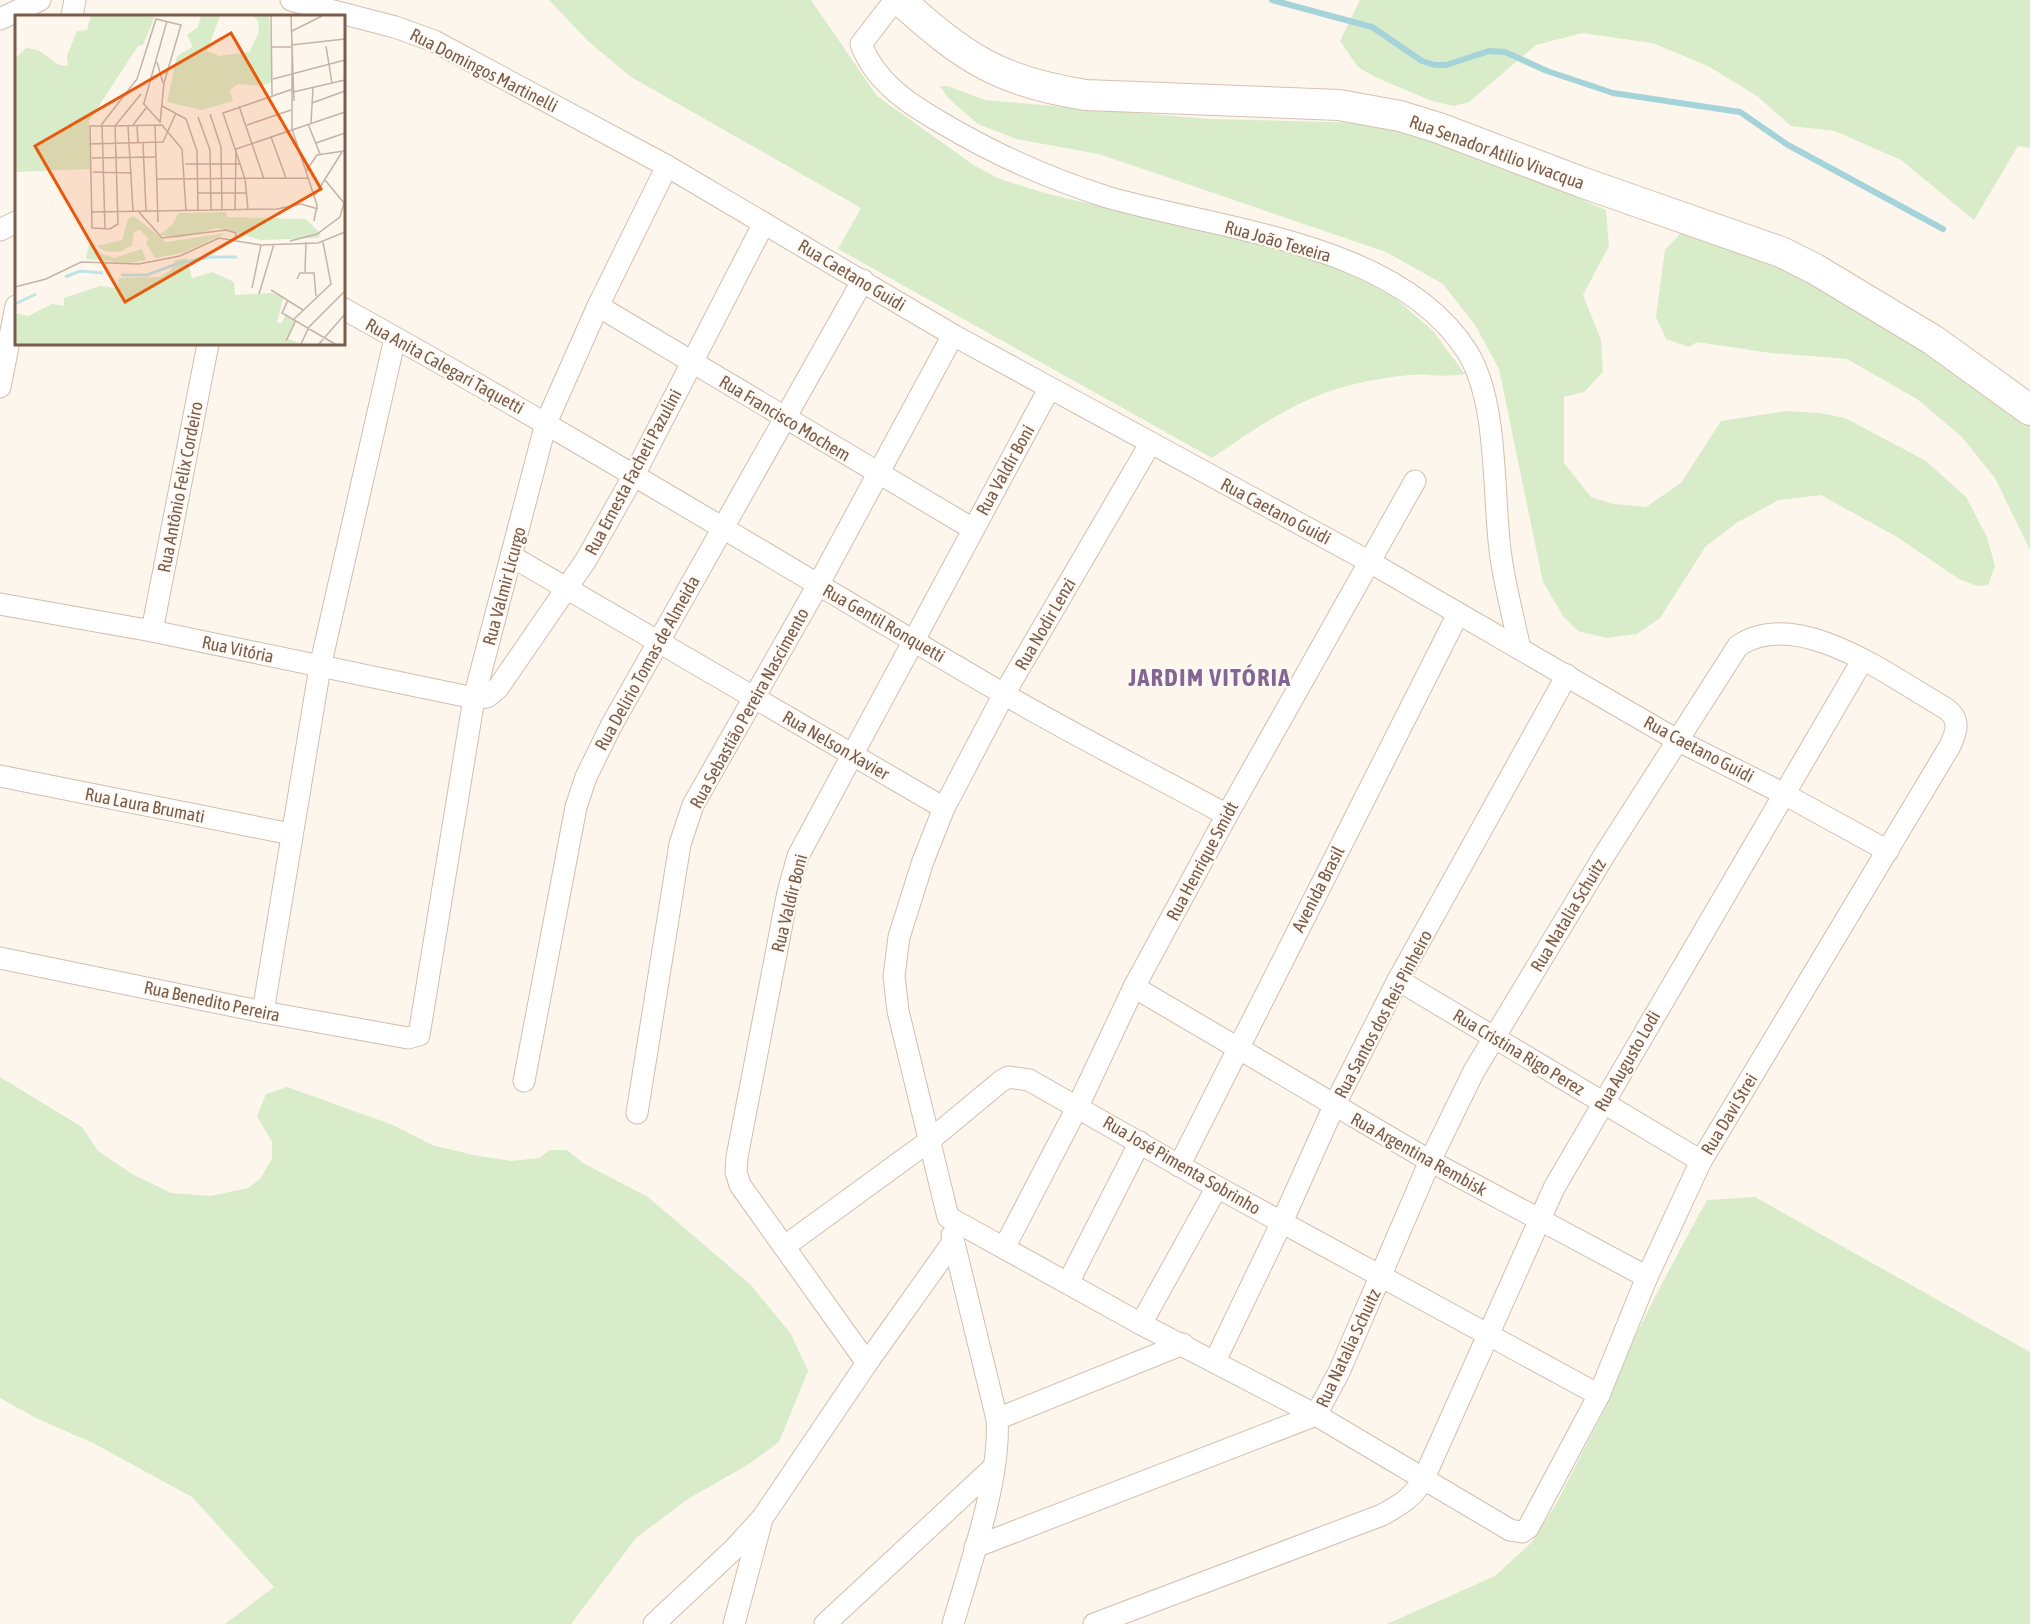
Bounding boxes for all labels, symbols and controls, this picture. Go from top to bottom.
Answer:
inset map [15,15,345,345]
street label: Rua Domingos Martinelli [407,24,561,116]
street label: Rua Senador Atilio Vivacqua [1407,111,1587,193]
street label: Rua João Texeira [1222,216,1334,266]
street label: Rua Caetano Guidi [795,235,909,315]
street label: Rua Anita Calegari Taquetti [362,314,528,418]
street label: Rua Francisco Mochem [716,371,854,465]
street label: Rua Ernesta Facheti Pazulini [580,385,686,559]
street label: Rua Antônio Felix Cordeiro [153,400,207,574]
street label: Rua Valdir Boni [972,421,1038,519]
street label: Rua Caetano Guidi [1217,473,1335,549]
street label: Rua Valmir Licurgo [478,524,530,648]
street label: Rua Delirio Tomas de Almeida [590,572,704,754]
street label: Rua Nodir Lenzi [1010,574,1080,674]
street label: Rua Gentil Ronquetti [819,579,949,667]
street label: Rua Sebastião Pereira Nascimento [685,604,813,812]
street label: Rua Vitória [200,631,276,667]
district label: JARDIM VITÓRIA [1127,664,1292,691]
street label: Rua Nelson Xavier [779,706,894,784]
street label: Rua Caetano Guidi [1640,711,1758,787]
street label: Rua Laura Brumati [83,783,207,827]
street label: Rua Henrique Smidt [1162,798,1242,924]
street label: Avenida Brasil [1287,842,1349,935]
street label: Rua Valdir Boni [767,852,811,954]
street label: Rua Natalia Schuitz [1526,854,1610,975]
street label: Rua Santos dos Reis Pinheiro [1330,926,1436,1102]
street label: Rua Benedito Pereira [142,976,282,1026]
street label: Rua Cristina Rigo Perez [1449,1004,1589,1100]
street label: Rua Augusto Lodi [1590,1007,1664,1115]
street label: Rua Davi Strei [1696,1069,1762,1159]
street label: Rua Argentina Rembisk [1347,1108,1491,1200]
street label: Rua José Pimenta Sobrinho [1100,1111,1264,1219]
street label: Rua Natalia Schuitz [1311,1285,1385,1411]

